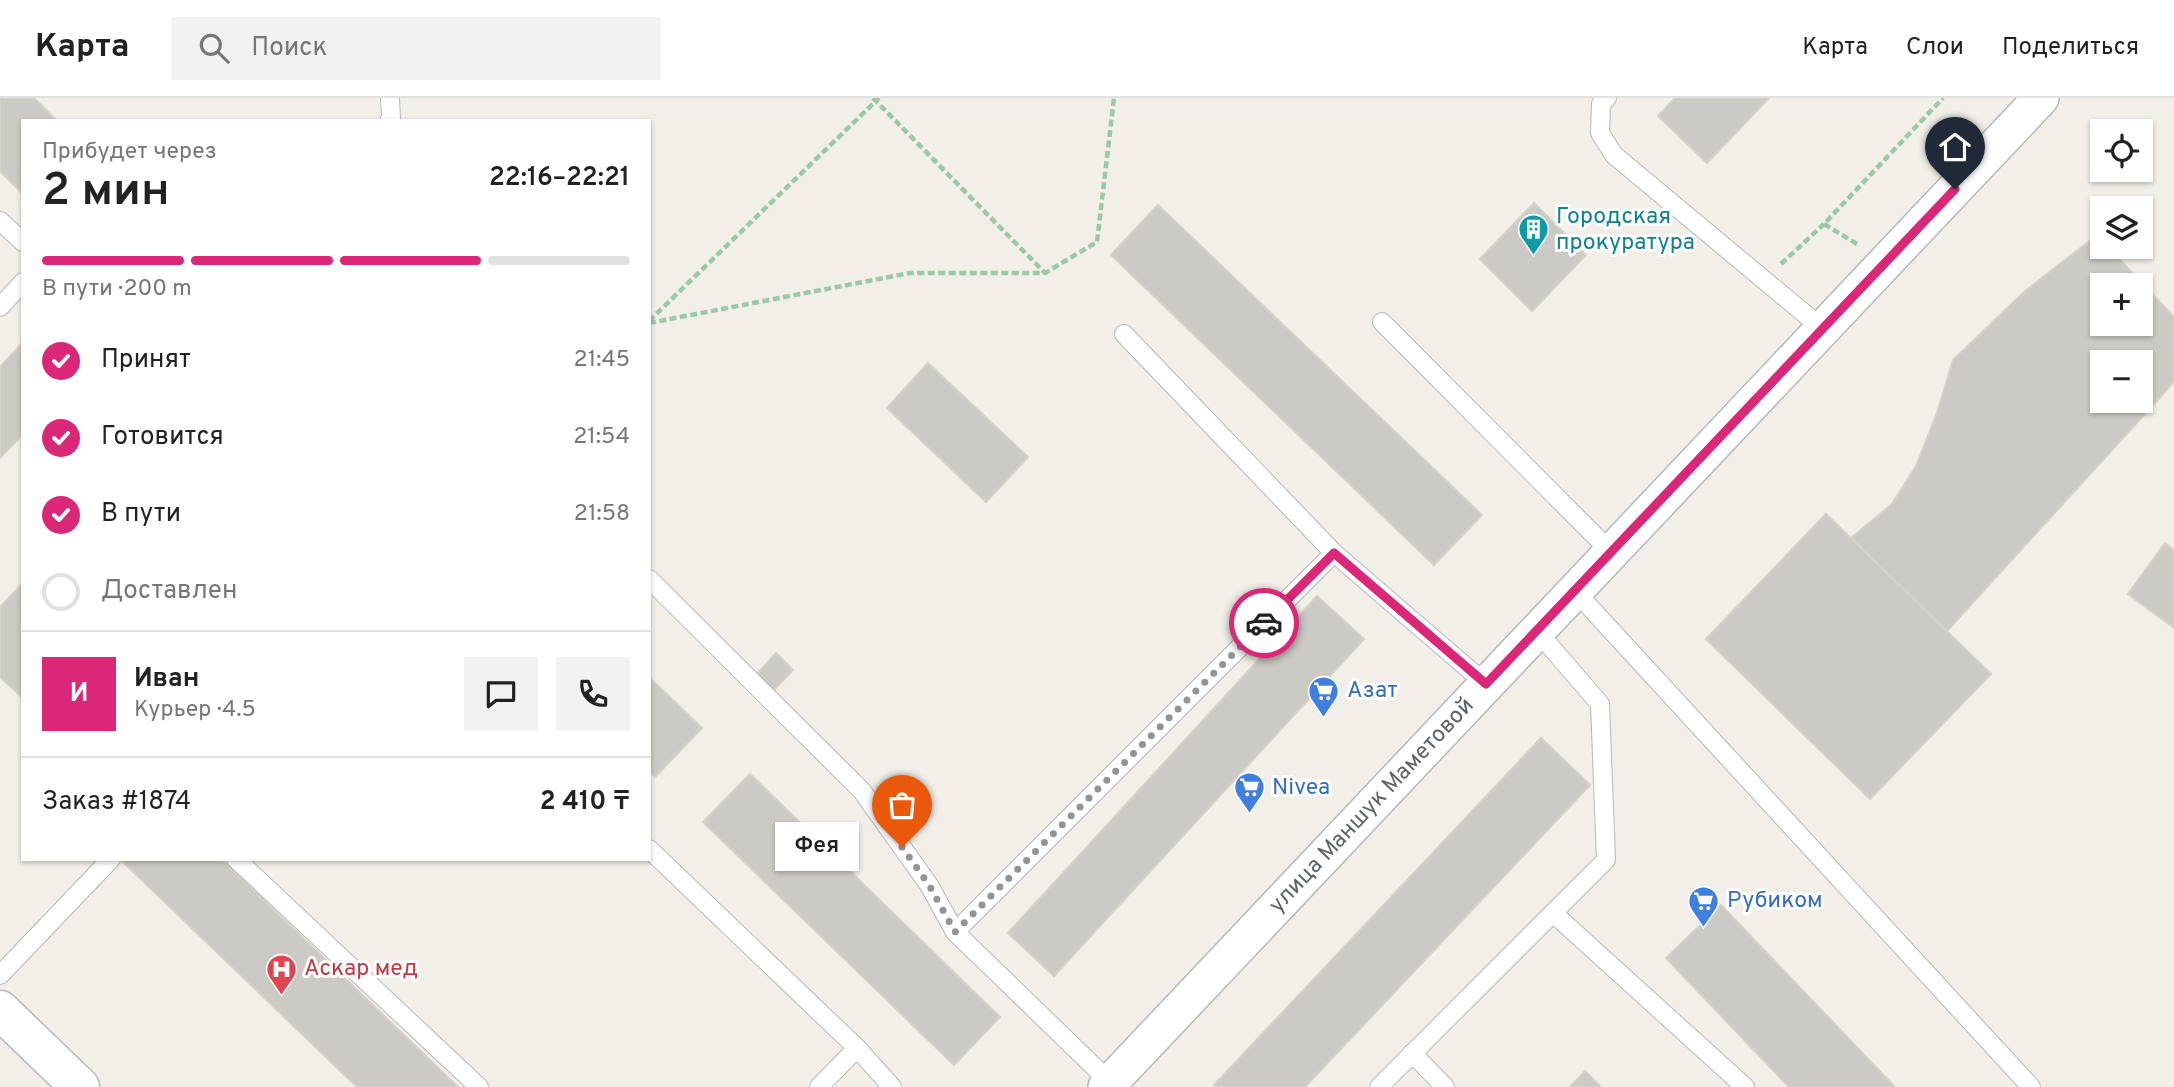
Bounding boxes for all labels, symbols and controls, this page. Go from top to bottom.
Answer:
search box [171,17,661,80]
text: Карта [35,27,129,69]
icon: search [195,29,233,67]
text: Поиск [251,32,327,65]
text: Карта [1802,33,1868,63]
text: Слои [1906,33,1964,63]
text: Поделиться [2002,33,2139,63]
pin [1925,117,1985,189]
map controls [2090,119,2153,413]
button: locate [2090,119,2153,182]
icon: home [1936,128,1974,166]
text: Прибудет через [42,138,217,167]
text: 22:16–22:21 [489,162,630,195]
text: 2 мин [42,163,170,222]
button: layers [2090,196,2153,259]
place label: Городская прокуратура [1556,203,1695,258]
building icon: Городская прокуратура [1516,213,1550,257]
button: + [2090,273,2153,336]
text: В пути · 200 m [42,275,192,304]
icon: check [42,342,80,380]
text: Принят [101,344,191,377]
text: 21:45 [574,346,630,375]
button: − [2090,350,2153,413]
icon: check [42,419,80,457]
text: Готовится [101,421,224,454]
text: 21:54 [573,423,630,452]
icon: check [42,496,80,534]
text: В пути [101,498,181,531]
text: 21:58 [574,500,630,529]
text: Доставлен [101,575,237,608]
courier [1229,588,1299,658]
icon: car [1245,604,1283,642]
button: chat [464,657,538,731]
button: phone [556,657,630,731]
text: Иван [134,663,199,696]
supermarket icon: Азат [1307,674,1341,718]
place label: Азат [1347,677,1398,706]
text: И [70,678,88,711]
street label: улица Маншук Маметовой [1263,692,1481,920]
text: Курьер · 4.5 [134,696,256,725]
supermarket icon: Nivea [1232,771,1266,815]
place label: Nivea [1272,774,1330,803]
pin [872,775,932,847]
text: Заказ #1874 [42,786,191,819]
text: 2 410 ₸ [540,786,630,819]
icon: bag [883,786,921,824]
callout: Фея [776,822,860,872]
text: Фея [795,832,839,861]
supermarket icon: Рубиком [1687,884,1721,928]
place label: Рубиком [1727,887,1823,916]
hospital icon: Аскар мед [264,952,298,996]
place label: Аскар мед [304,955,418,984]

